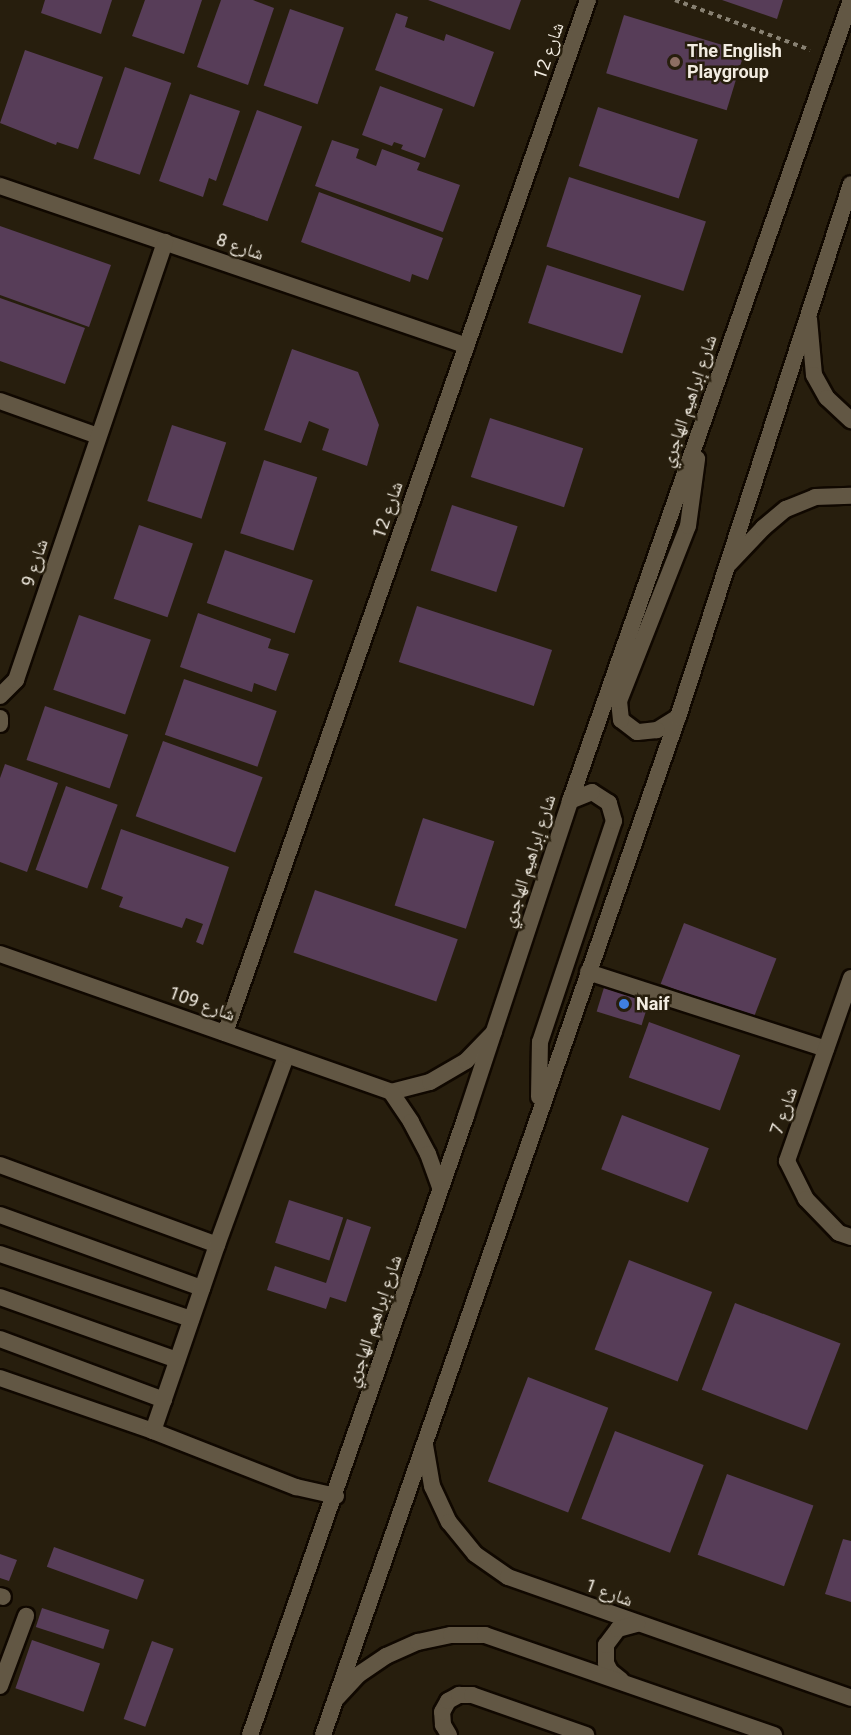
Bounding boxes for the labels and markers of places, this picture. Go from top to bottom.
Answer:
place label: The English Playgroup [687,41,782,84]
marker: The English Playgroup [668,55,682,69]
place label: Naif [636,993,670,1015]
marker: Naif [617,997,631,1011]

